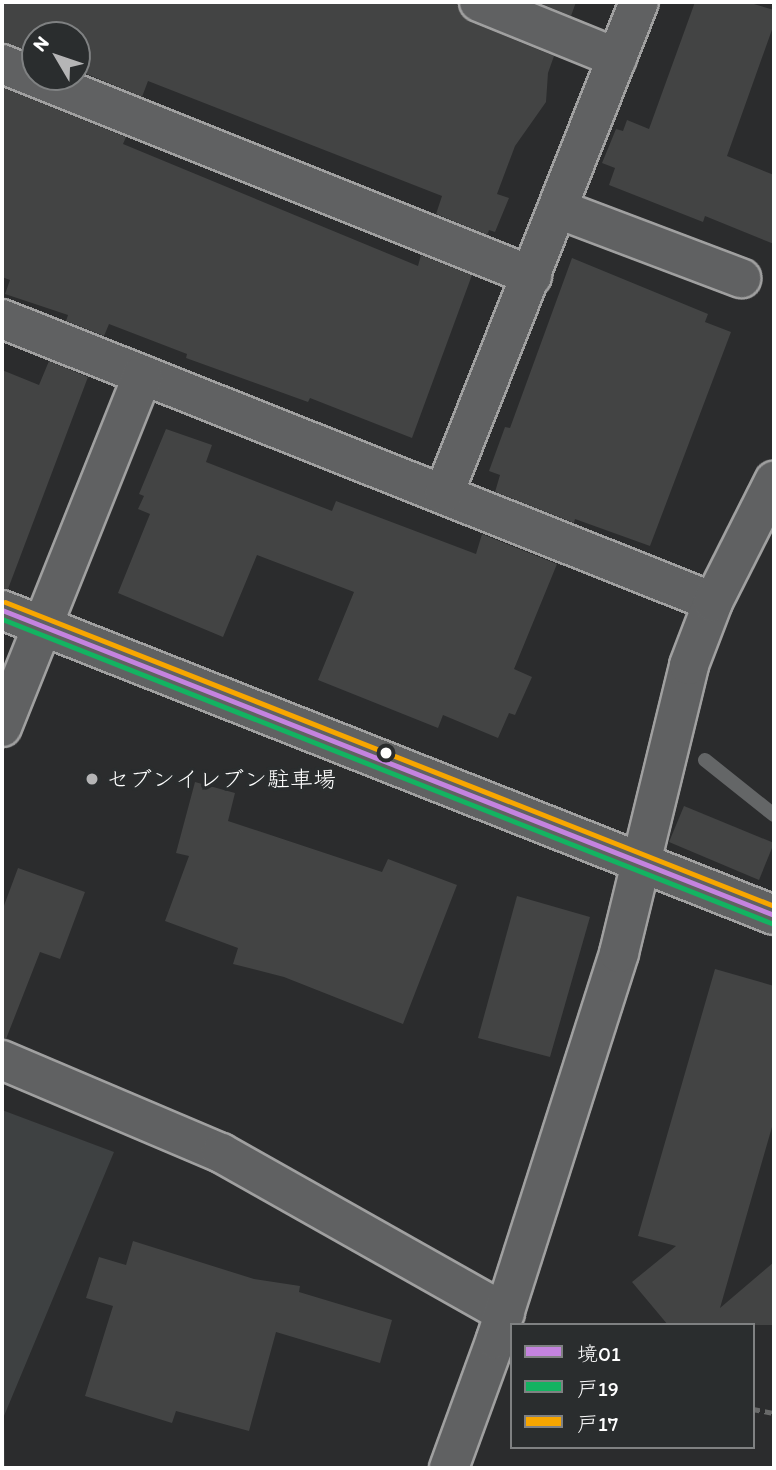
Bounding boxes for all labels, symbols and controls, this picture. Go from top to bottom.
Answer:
north arrow [21,21,91,91]
text: N [28,32,54,56]
unlabelled marker [379,746,393,760]
place label: セブンイレブン駐車場 [106,765,336,793]
marker: セブンイレブン駐車場 [84,771,100,787]
legend [510,1323,755,1449]
text: 境01 [577,1341,621,1366]
text: 戸19 [577,1376,619,1401]
text: 戸17 [577,1411,618,1436]

